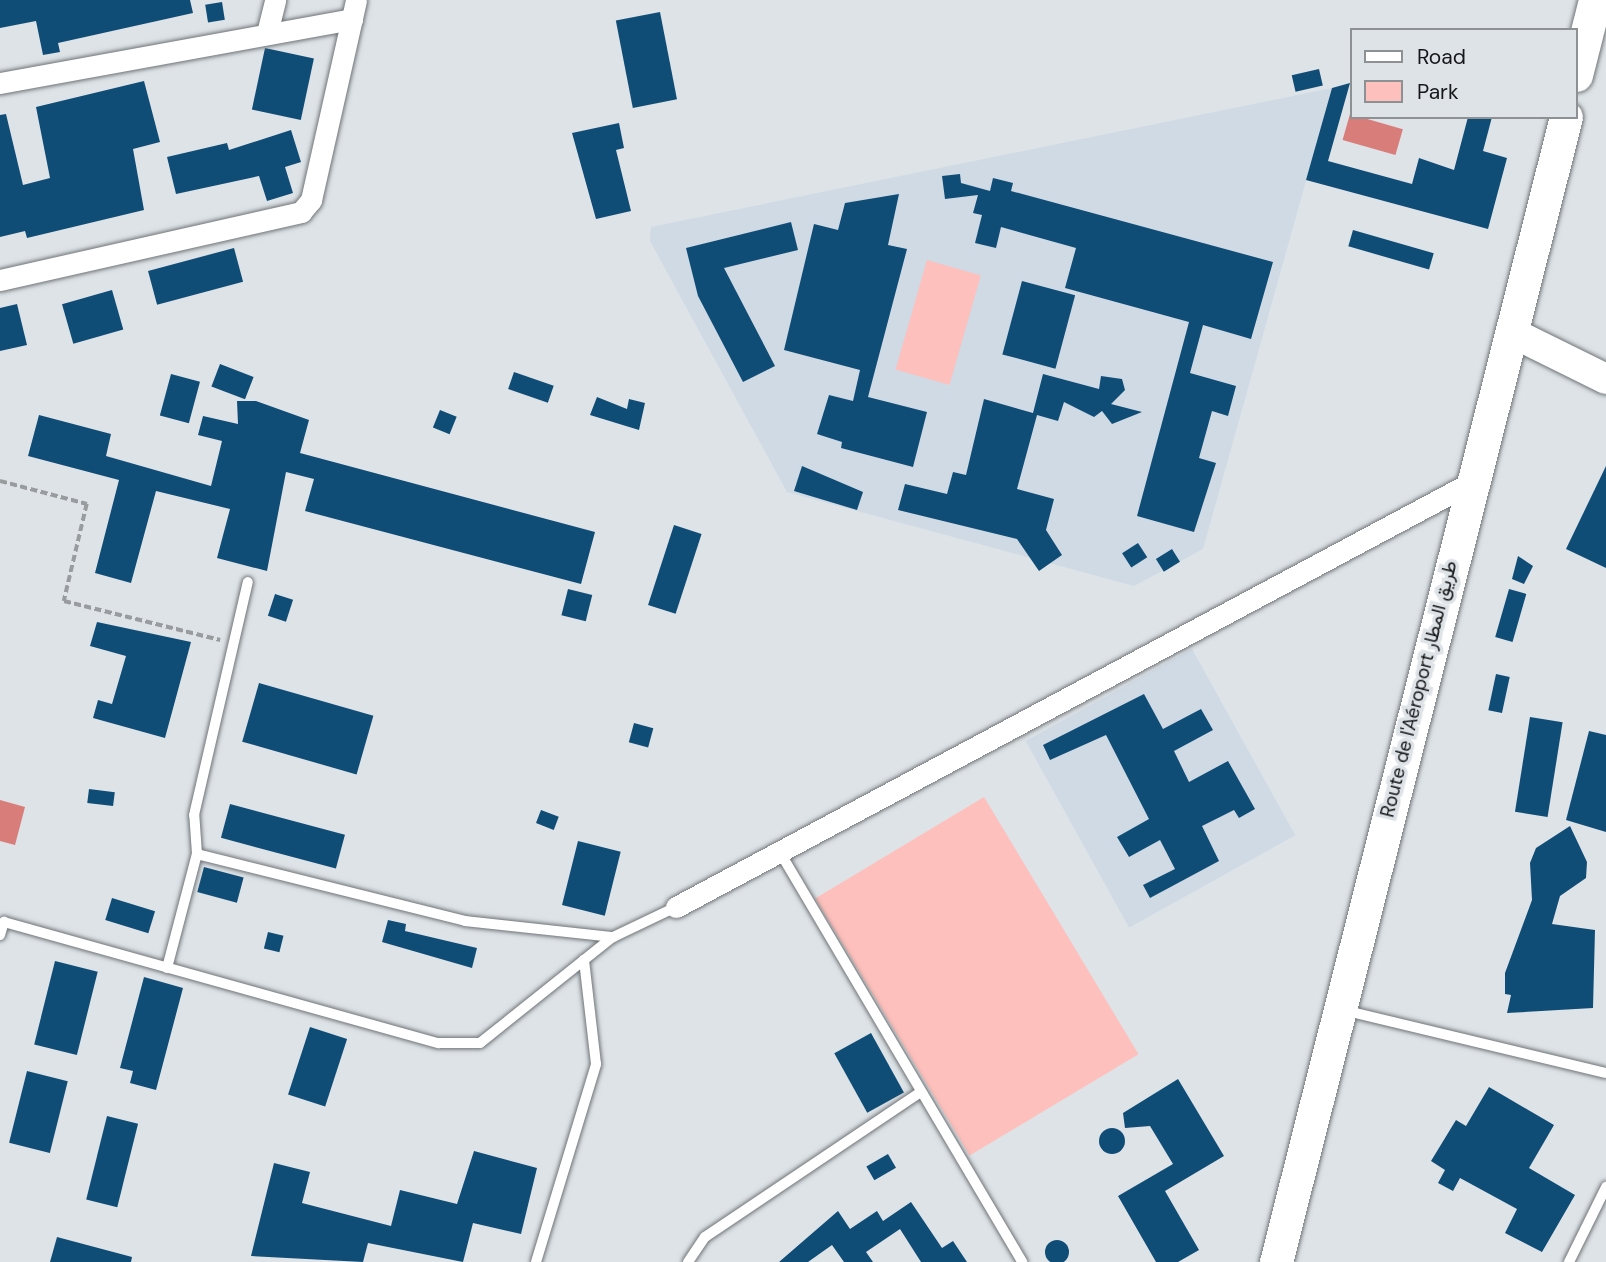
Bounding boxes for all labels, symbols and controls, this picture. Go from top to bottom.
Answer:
legend [1350,28,1578,119]
text: Road [1417,43,1466,71]
text: Park [1417,78,1458,106]
street label: Route de l'Aéroport طريق المطار [1376,558,1462,820]

